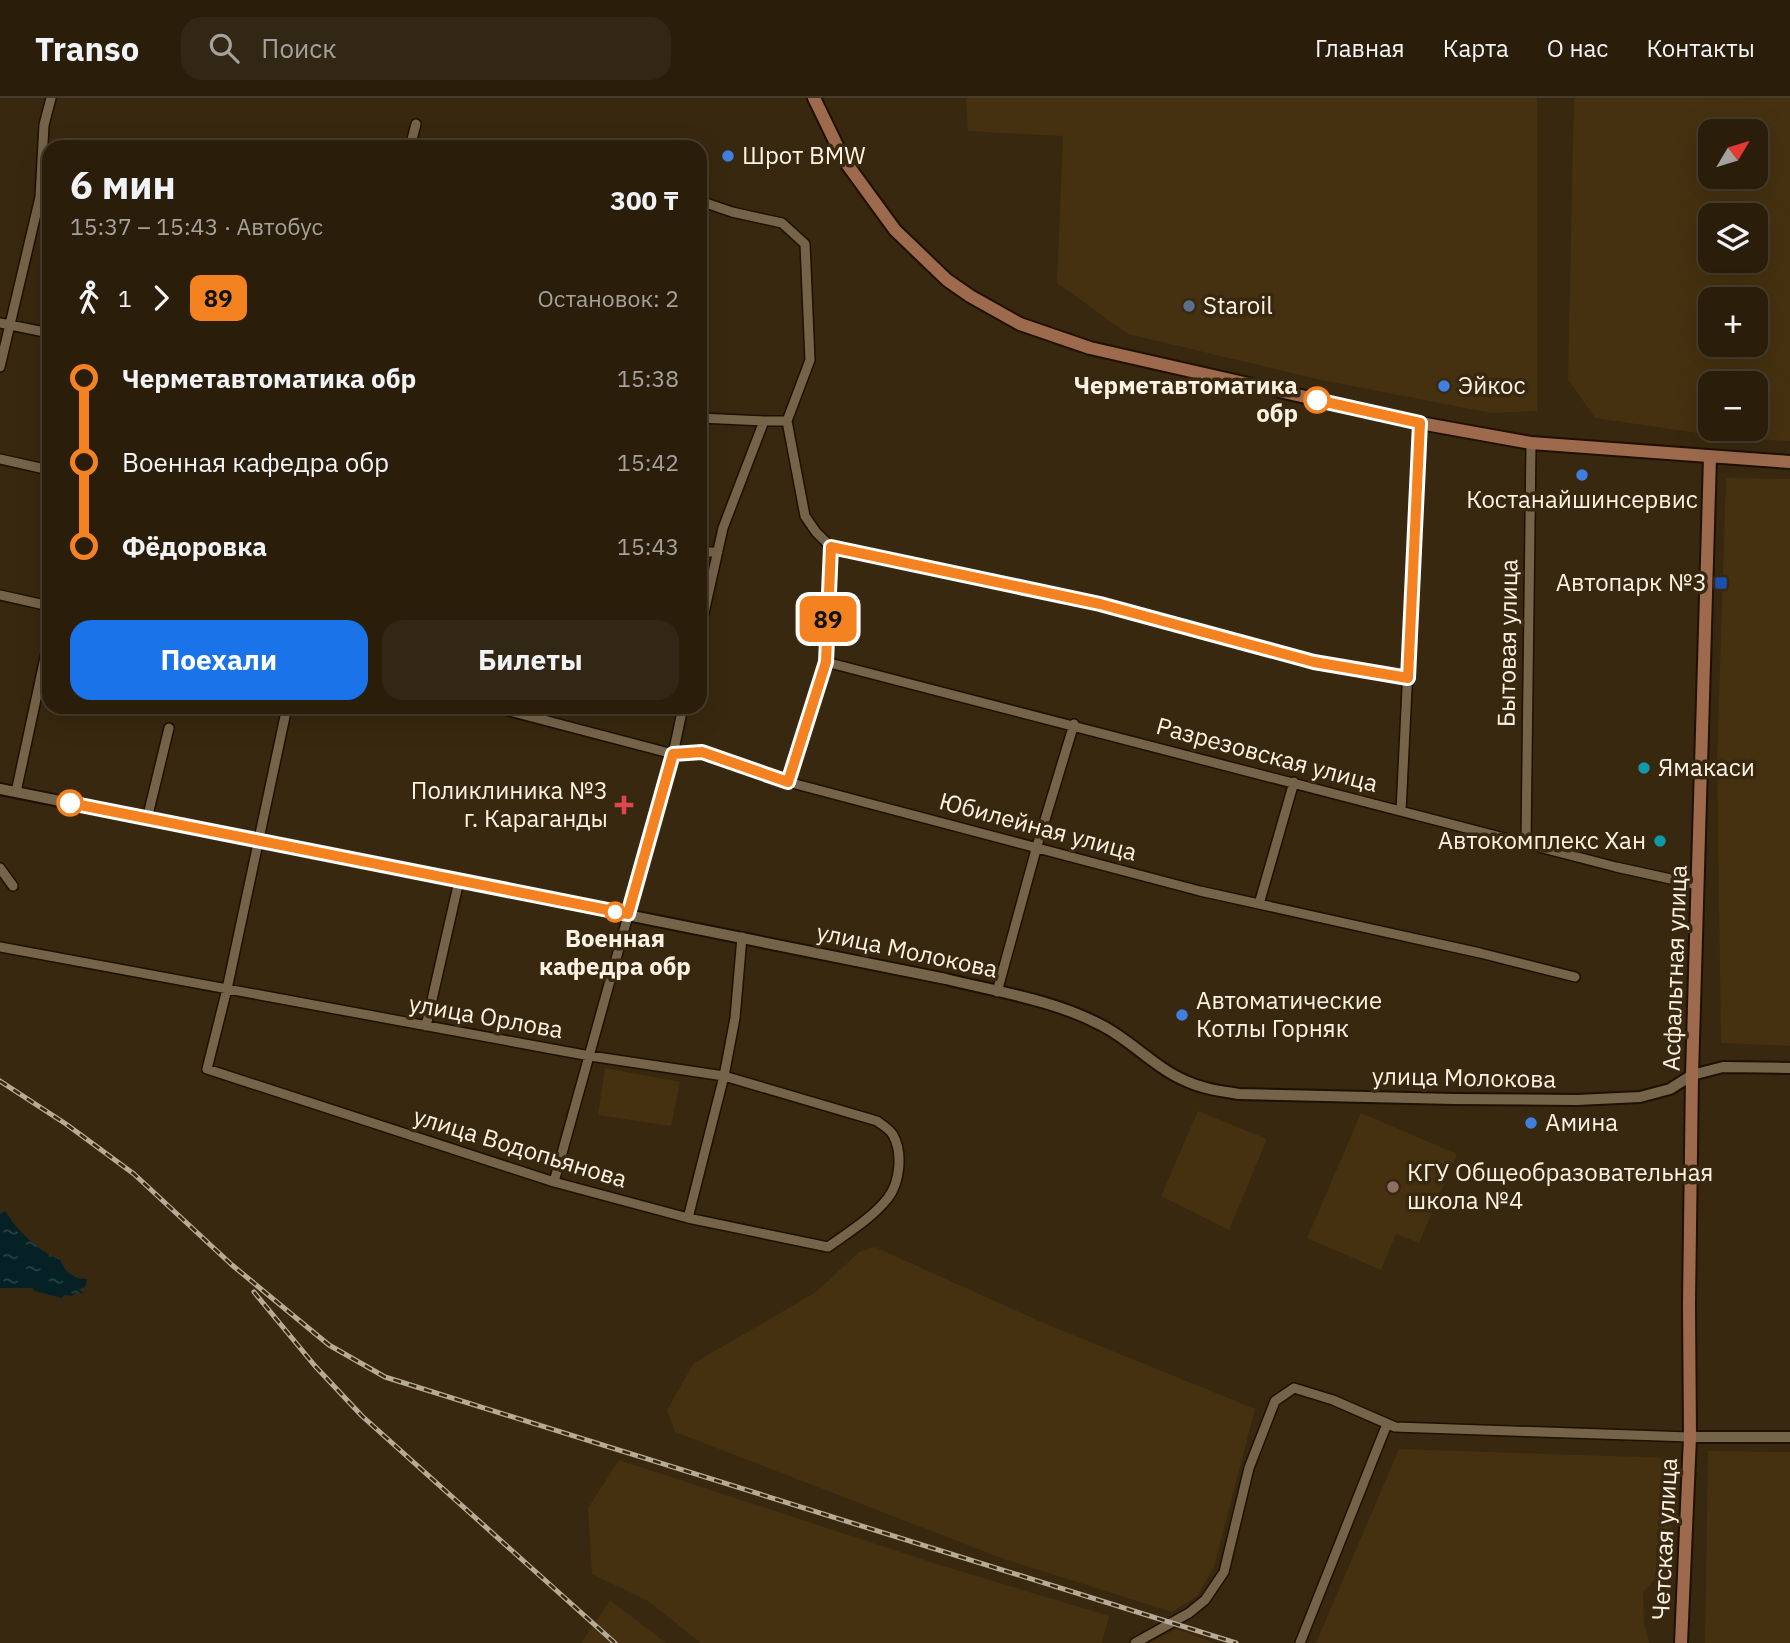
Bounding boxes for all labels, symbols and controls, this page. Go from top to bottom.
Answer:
search box [181,17,671,80]
text: Transo [35,27,139,70]
icon: search [205,29,243,67]
text: Поиск [261,31,337,65]
text: Главная [1315,32,1405,64]
text: Карта [1443,32,1509,64]
text: О нас [1547,32,1608,64]
text: Контакты [1646,32,1755,64]
north arrow [1698,119,1768,189]
map controls [1698,119,1768,441]
place label: Шрот BMW [742,139,866,171]
marker: Шрот BMW [720,148,736,164]
text: 6 мин [70,160,176,209]
text: 300 ₸ [610,183,679,217]
button: layers [1698,203,1768,273]
text: 15:37 – 15:43 · Автобус [70,211,323,241]
icon: walk [70,279,108,317]
icon: forward [142,279,180,317]
text: 89 [204,282,233,314]
text: 1 [118,283,132,313]
text: Остановок: 2 [538,283,679,313]
button: + [1698,287,1768,357]
place label: Staroil [1203,289,1273,321]
marker: Staroil [1181,298,1197,314]
text: Черметавтоматика обр [122,361,416,395]
text: 15:38 [617,363,679,393]
place label: Черметавтоматика обр [1074,369,1298,429]
place label: Эйкос [1458,369,1526,401]
button: − [1698,371,1768,441]
marker: Эйкос [1436,378,1452,394]
marker: Черметавтоматика обр [1304,387,1330,413]
text: Военная кафедра обр [122,445,389,479]
text: 15:42 [617,447,679,477]
marker: Костанайшинсервис [1574,467,1590,483]
place label: Костанайшинсервис [1466,483,1698,515]
text: Фёдоровка [122,529,267,563]
text: 15:43 [617,531,679,561]
street label: Бытовая улица [1490,558,1524,727]
place label: Автопарк №3 [1556,566,1707,598]
marker: Автопарк №3 [1713,575,1729,591]
line badge: 89 [796,596,860,642]
text: 89 [814,603,842,635]
button: Поехали [70,620,368,700]
button: Билеты [382,620,679,700]
street label: Разрезовская улица [1153,709,1382,799]
place label: Ямакаси [1658,751,1755,783]
marker: Ямакаси [1636,760,1652,776]
place label: Поликлиника №3 г. Караганды [411,774,608,834]
street label: Юбилейная улица [936,784,1141,868]
unlabelled marker [57,790,83,816]
marker: Поликлиника №3 г. Караганды [614,795,634,815]
place label: Автокомплекс Хан [1438,824,1646,856]
marker: Автокомплекс Хан [1652,833,1668,849]
street label: Асфальтная улица [1654,864,1694,1072]
marker: Военная кафедра обр [605,902,625,922]
street label: улица Молокова [814,915,1001,985]
place label: Военная кафедра обр [539,922,691,982]
place label: Автоматические Котлы Горняк [1196,984,1382,1044]
street label: улица Орлова [407,987,566,1045]
marker: Автоматические Котлы Горняк [1174,1007,1190,1023]
street label: улица Молокова [1372,1059,1557,1095]
street label: улица Водопьянова [410,1099,631,1195]
place label: Амина [1545,1106,1618,1138]
marker: Амина [1523,1115,1539,1131]
place label: КГУ Общеобразовательная школа №4 [1407,1156,1713,1216]
marker: КГУ Общеобразовательная школа №4 [1385,1179,1401,1195]
street label: Четская улица [1644,1457,1684,1621]

